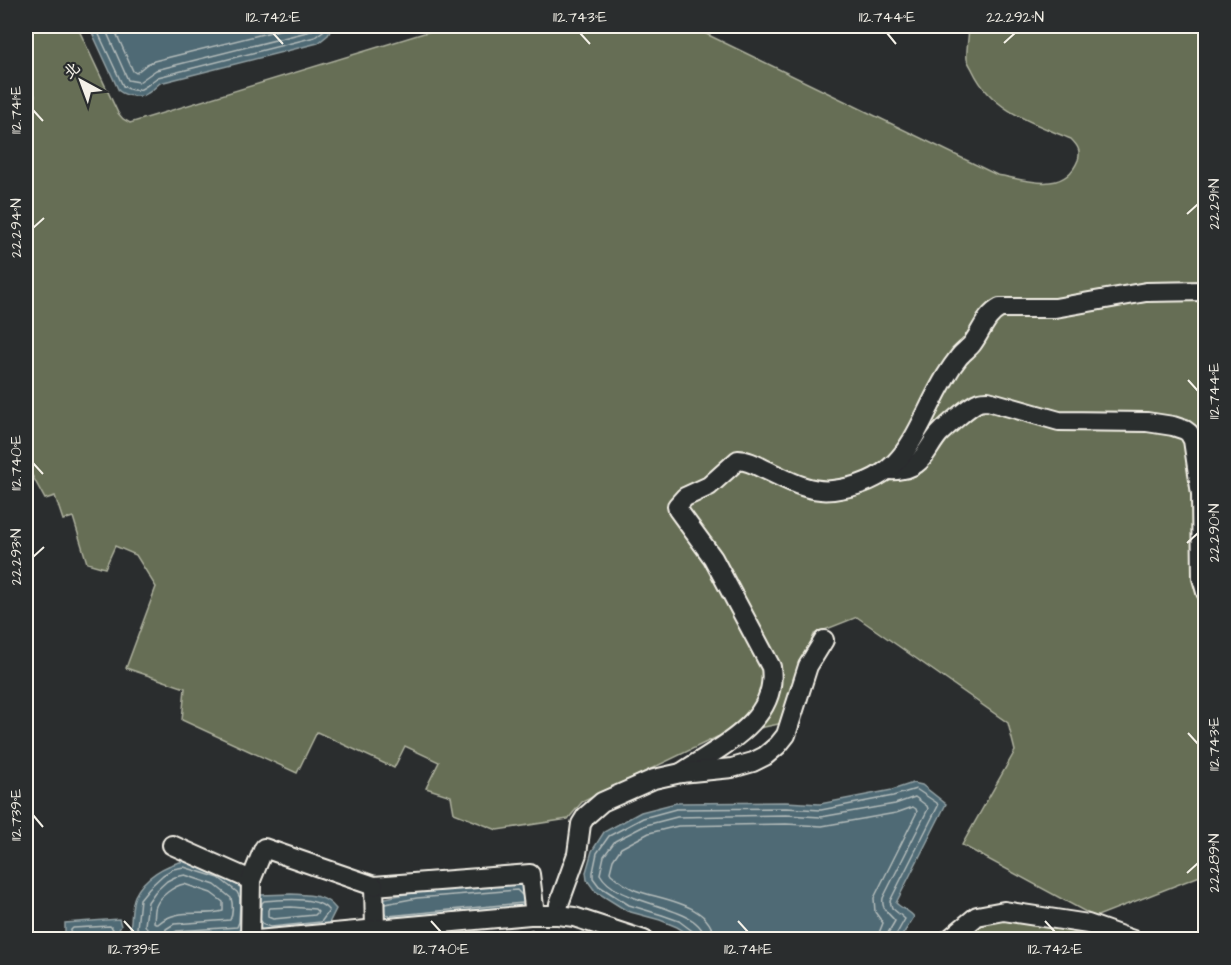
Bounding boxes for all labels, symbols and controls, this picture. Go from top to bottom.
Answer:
text: 112.742°E [246,7,300,28]
text: 112.743°E [553,7,607,28]
text: 112.744°E [859,7,915,28]
text: 22.292°N [986,7,1044,28]
north arrow [51,51,111,111]
text: 北 [59,57,85,84]
text: 112.741°E [6,86,27,134]
text: 22.291°N [1204,178,1225,230]
text: 22.294°N [6,198,27,258]
text: 112.744°E [1204,363,1225,419]
text: 112.740°E [6,435,27,491]
text: 22.290°N [1204,504,1225,562]
text: 22.293°N [6,529,27,585]
text: 112.743°E [1204,717,1225,771]
text: 112.739°E [6,789,27,841]
text: 22.289°N [1204,834,1225,892]
text: 112.739°E [108,939,160,960]
text: 112.740°E [413,939,469,960]
text: 112.741°E [724,939,772,960]
text: 112.742°E [1028,939,1082,960]

